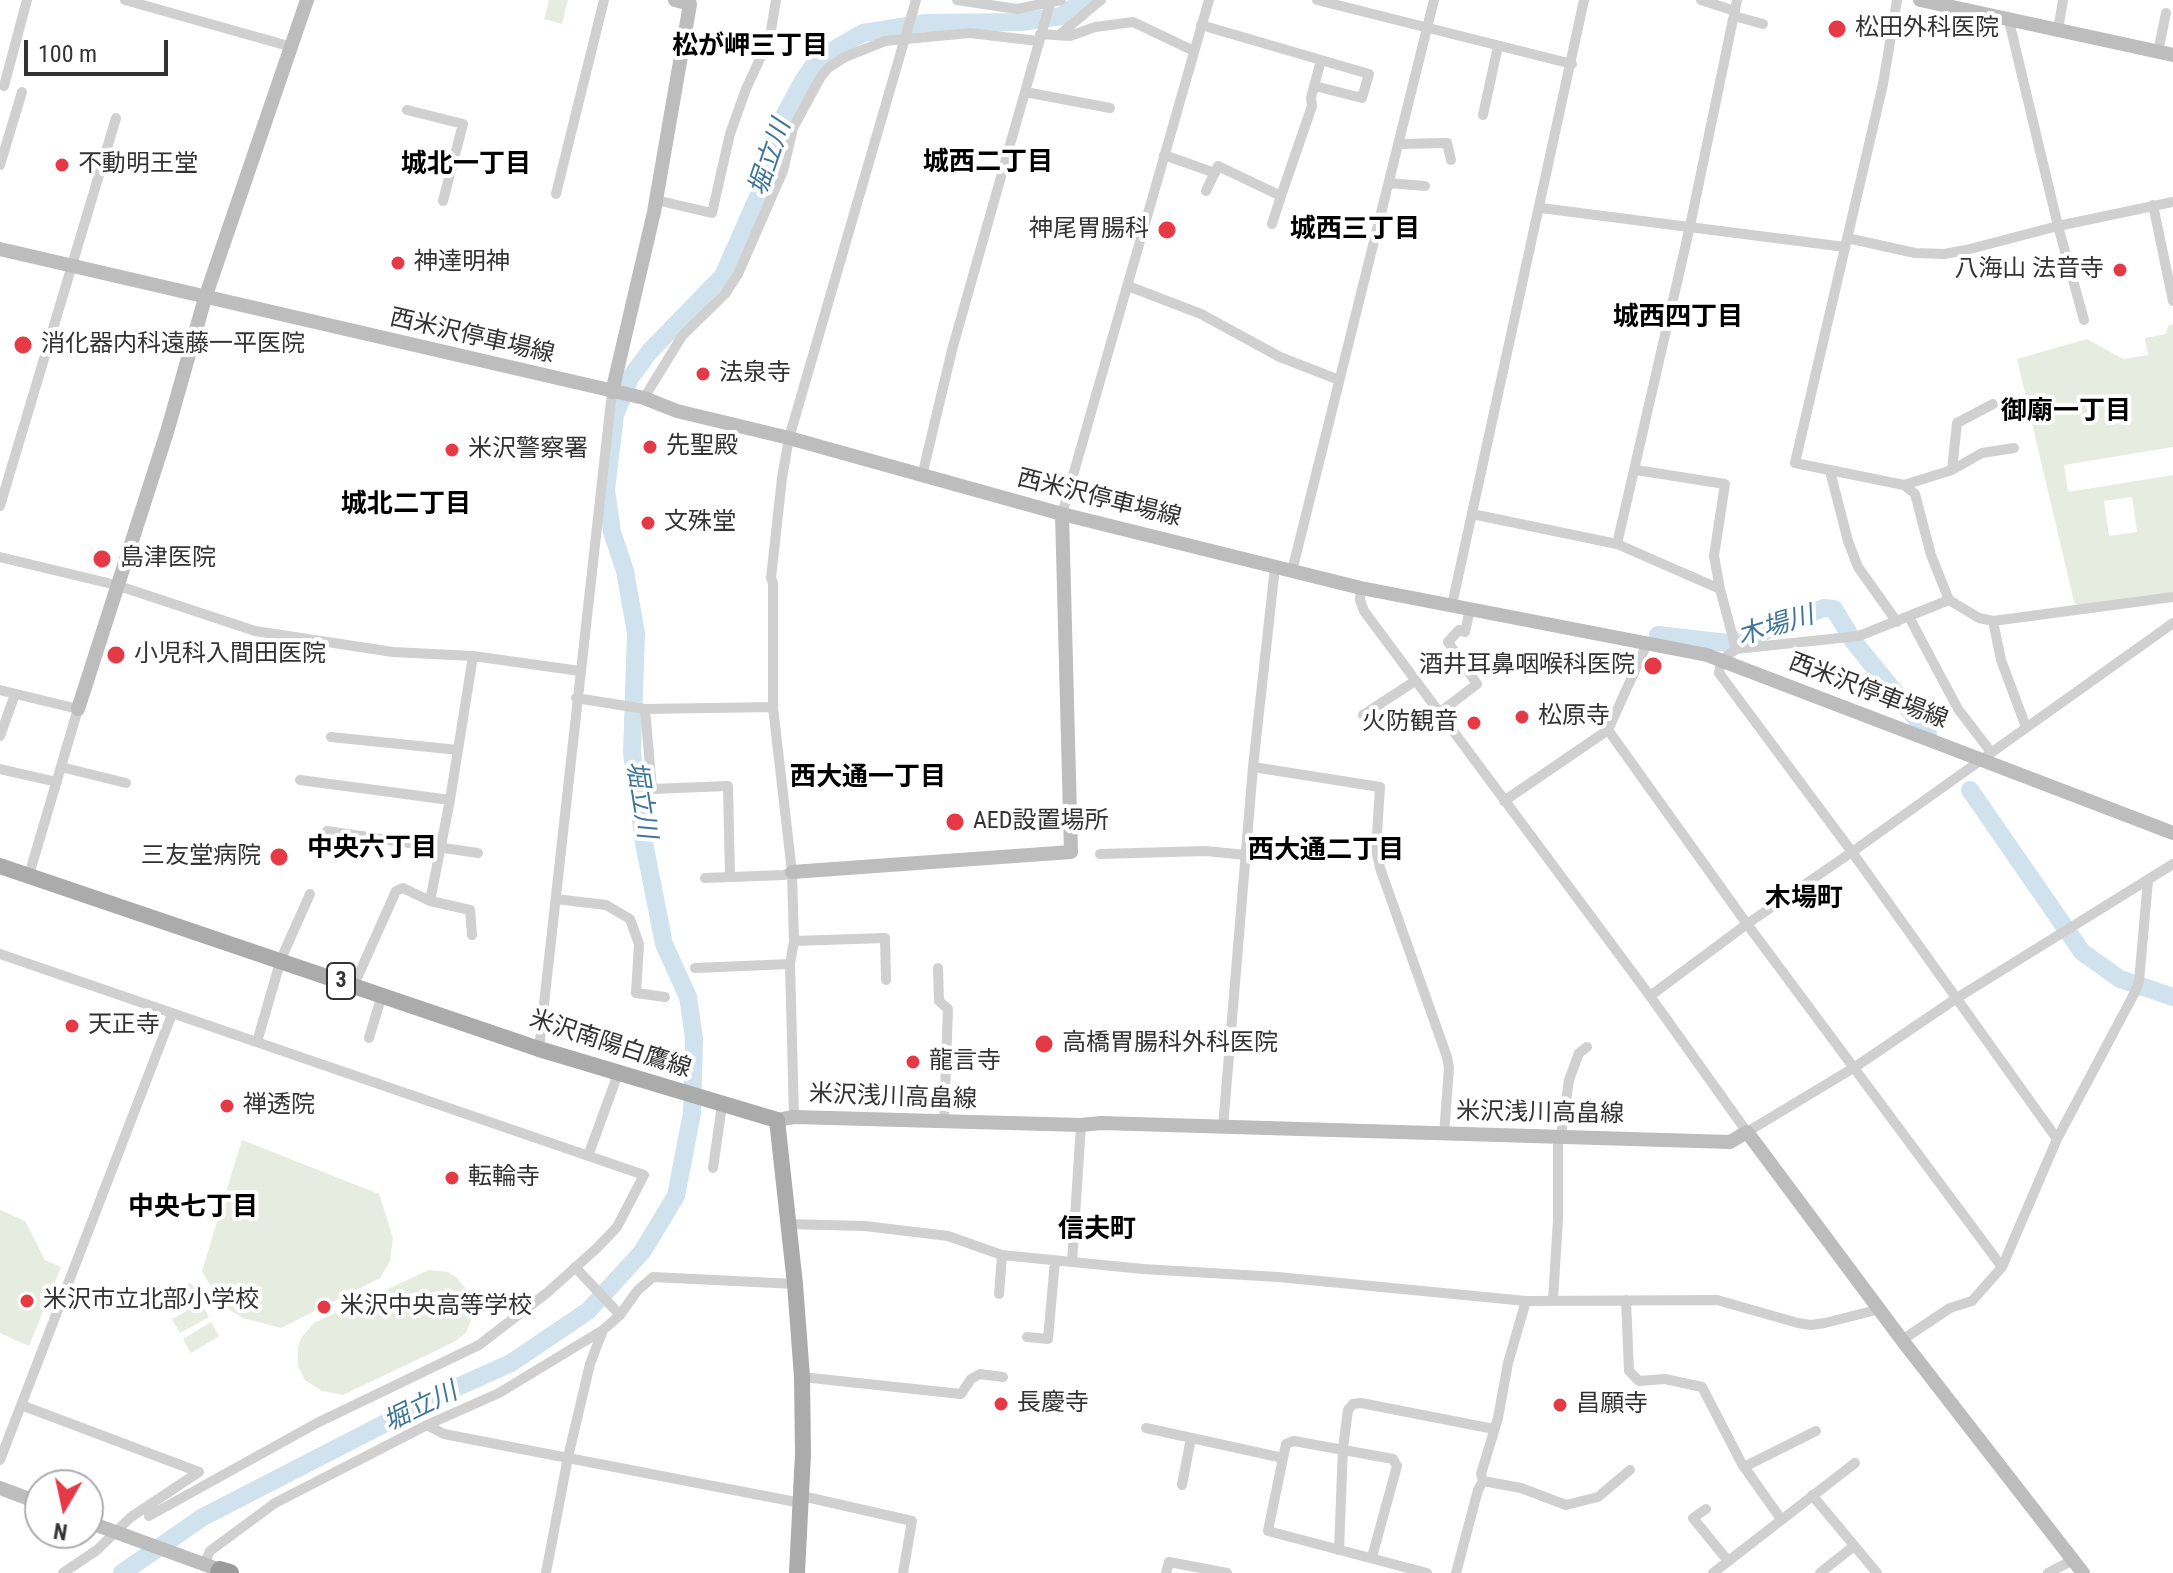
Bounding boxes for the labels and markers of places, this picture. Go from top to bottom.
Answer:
place label: 松田外科医院 [1855,15,1999,43]
marker: 松田外科医院 [1826,18,1848,40]
place label: 不動明王堂 [78,151,198,179]
marker: 不動明王堂 [53,156,71,174]
place label: 神尾胃腸科 [1029,216,1149,244]
marker: 神尾胃腸科 [1156,219,1178,241]
place label: 神達明神 [414,249,510,277]
marker: 神達明神 [389,254,407,272]
place label: 八海山 法音寺 [1954,256,2104,284]
marker: 八海山 法音寺 [2111,261,2129,279]
place label: 消化器内科遠藤一平医院 [41,331,305,359]
marker: 消化器内科遠藤一平医院 [12,334,34,356]
place label: 法泉寺 [719,360,791,388]
marker: 法泉寺 [694,365,712,383]
place label: 先聖殿 [666,433,738,461]
place label: 米沢警察署 [468,436,588,464]
marker: 先聖殿 [641,438,659,456]
marker: 米沢警察署 [443,441,461,459]
place label: 文殊堂 [664,509,736,537]
marker: 文殊堂 [639,514,657,532]
place label: 島津医院 [120,545,216,573]
marker: 島津医院 [91,548,113,570]
place label: 小児科入間田医院 [134,641,326,669]
marker: 小児科入間田医院 [105,644,127,666]
place label: 酒井耳鼻咽喉科医院 [1419,652,1635,680]
marker: 酒井耳鼻咽喉科医院 [1642,655,1664,677]
place label: 松原寺 [1538,703,1610,731]
marker: 松原寺 [1513,708,1531,726]
place label: 火防観音 [1362,709,1458,737]
marker: 火防観音 [1465,714,1483,732]
place label: AED設置場所 [973,808,1108,836]
marker: AED設置場所 [944,811,966,833]
place label: 三友堂病院 [141,843,261,871]
marker: 三友堂病院 [268,846,290,868]
place label: 天正寺 [88,1012,160,1040]
marker: 天正寺 [63,1017,81,1035]
place label: 高橋胃腸科外科医院 [1062,1030,1278,1058]
marker: 高橋胃腸科外科医院 [1033,1033,1055,1055]
place label: 龍言寺 [929,1048,1001,1076]
marker: 龍言寺 [904,1053,922,1071]
place label: 禅透院 [243,1092,315,1120]
marker: 禅透院 [218,1097,236,1115]
place label: 転輪寺 [468,1164,540,1192]
marker: 転輪寺 [443,1169,461,1187]
place label: 米沢市立北部小学校 [43,1287,259,1315]
marker: 米沢市立北部小学校 [18,1292,36,1310]
place label: 米沢中央高等学校 [340,1293,532,1321]
marker: 米沢中央高等学校 [315,1298,333,1316]
place label: 長慶寺 [1017,1390,1089,1418]
place label: 昌願寺 [1576,1391,1648,1419]
marker: 長慶寺 [992,1395,1010,1413]
marker: 昌願寺 [1551,1396,1569,1414]

